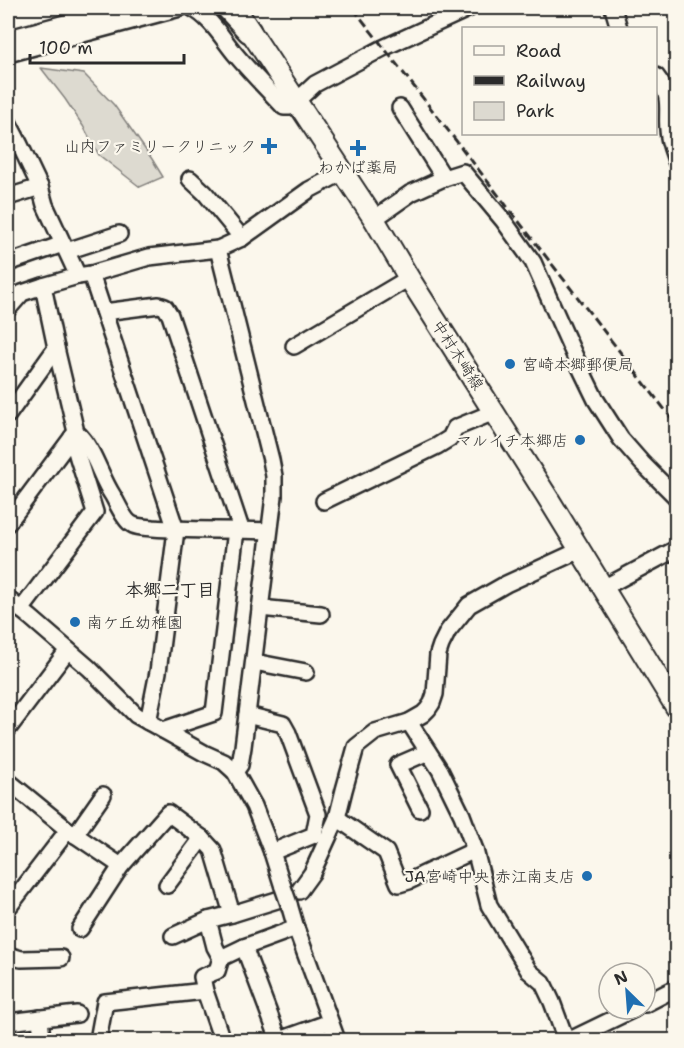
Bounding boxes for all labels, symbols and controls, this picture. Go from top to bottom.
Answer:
scale bar [30,27,184,65]
legend [462,27,657,135]
text: 100 m [39,36,93,60]
text: Road [516,39,561,63]
text: Railway [516,69,586,93]
text: Park [516,99,555,123]
place label: 山内ファミリークリニック [64,136,256,157]
marker: 山内ファミリークリニック [260,137,278,155]
marker: わかば薬局 [351,141,365,155]
place label: わかば薬局 [318,157,398,178]
street label: 中村木崎線 [427,316,489,394]
place label: 宮崎本郷郵便局 [522,354,634,375]
marker: 宮崎本郷郵便局 [503,357,517,371]
place label: マルイチ本郷店 [456,430,568,451]
marker: マルイチ本郷店 [573,433,587,447]
district label: 本郷二丁目 [125,578,215,602]
place label: 南ケ丘幼稚園 [87,612,183,633]
marker: 南ケ丘幼稚園 [68,615,82,629]
place label: JA宮崎中央 赤江南支店 [404,866,575,887]
marker: JA宮崎中央 赤江南支店 [580,869,594,883]
north arrow [597,961,657,1021]
text: N [611,966,631,990]

